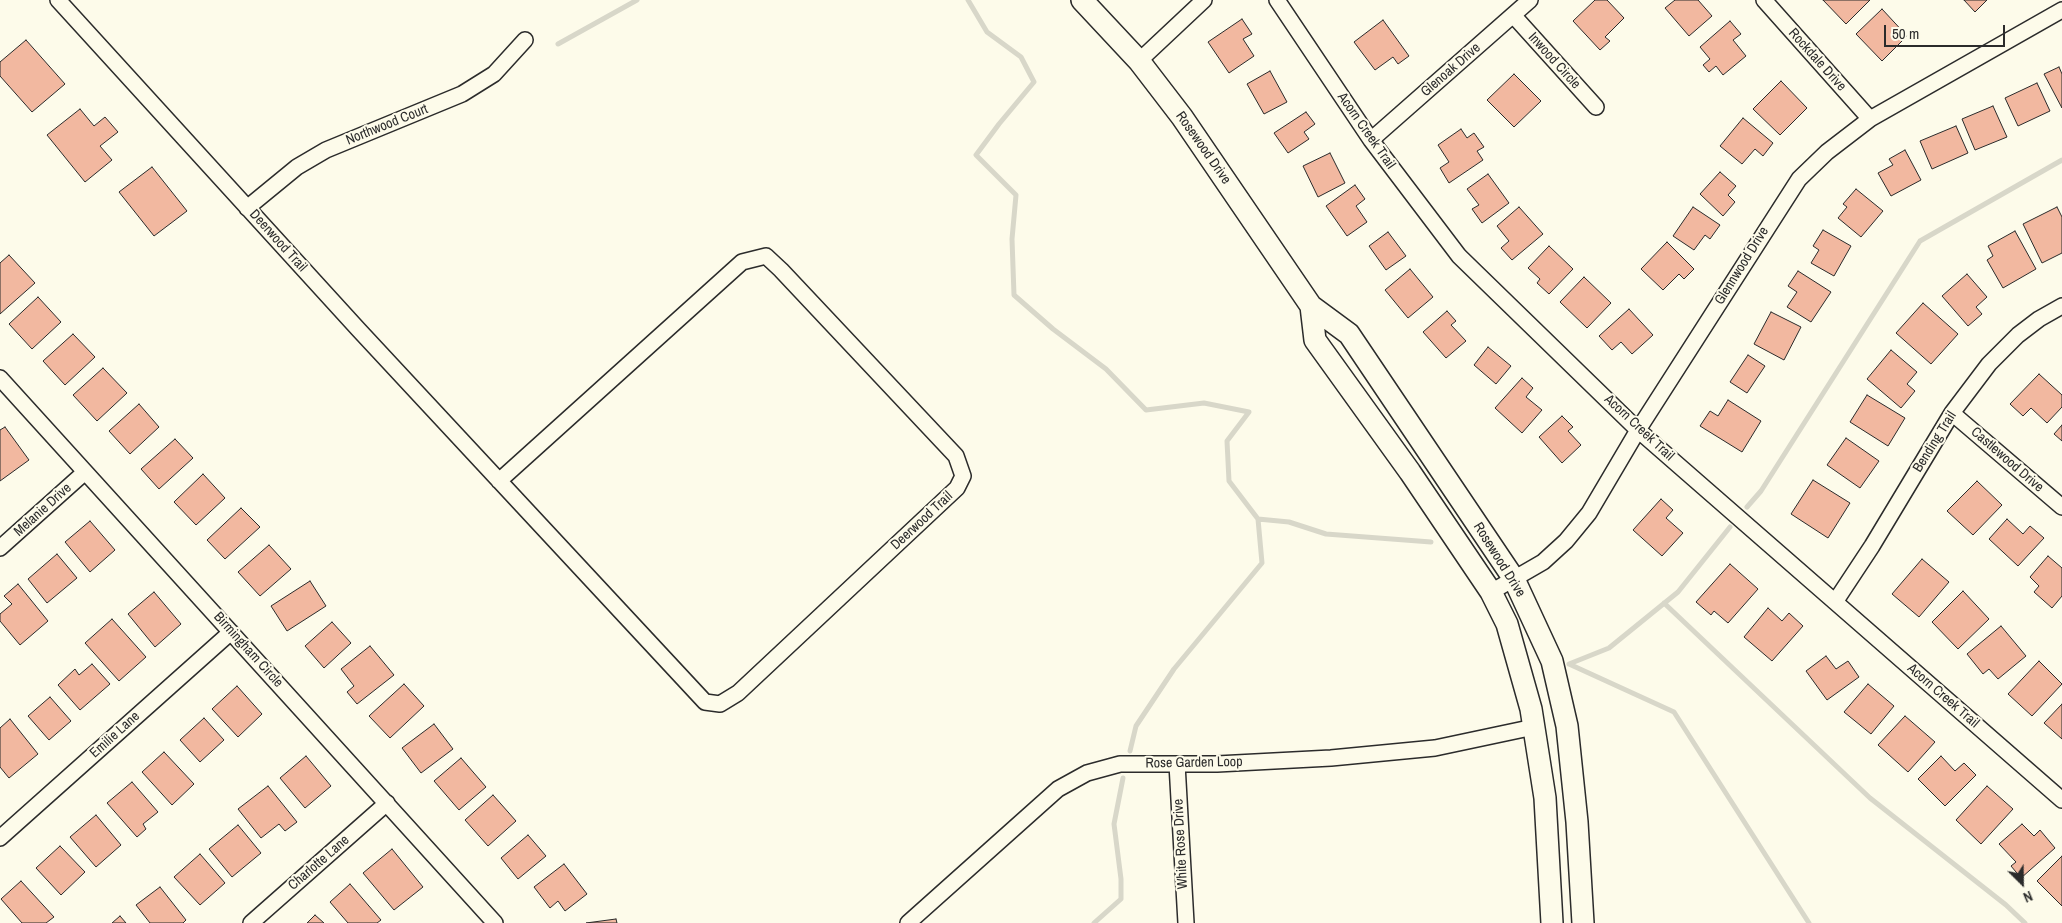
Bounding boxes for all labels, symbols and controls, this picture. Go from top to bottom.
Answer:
scale bar [1887,15,2008,47]
text: 50 m [1892,23,1919,44]
street label: Rockdale Drive [1785,25,1849,95]
street label: Inwood Circle [1524,29,1584,93]
street label: Glenoak Drive [1418,40,1484,100]
street label: Acorn Creek Trail [1333,90,1399,172]
street label: Northwood Court [344,101,430,149]
street label: Rosewood Drive [1172,108,1234,188]
street label: Deerwood Trail [246,206,310,276]
street label: Glennwood Drive [1711,224,1773,308]
street label: Acorn Creek Trail [1601,391,1677,465]
street label: Bending Trail [1910,409,1960,475]
street label: Castlewood Drive [1967,424,2047,496]
street label: Melanie Drive [11,480,75,540]
street label: Deerwood Trail [888,488,956,554]
street label: Rosewood Drive [1469,520,1529,600]
street label: Birmingham Circle [210,609,286,691]
street label: Acorn Creek Trail [1904,660,1982,732]
street label: Emilie Lane [87,708,143,762]
street label: Rose Garden Loop [1145,754,1243,772]
street label: White Rose Drive [1170,798,1192,890]
street label: Charlotte Lane [285,832,353,894]
north arrow [1997,858,2047,908]
text: N [2021,887,2035,907]

